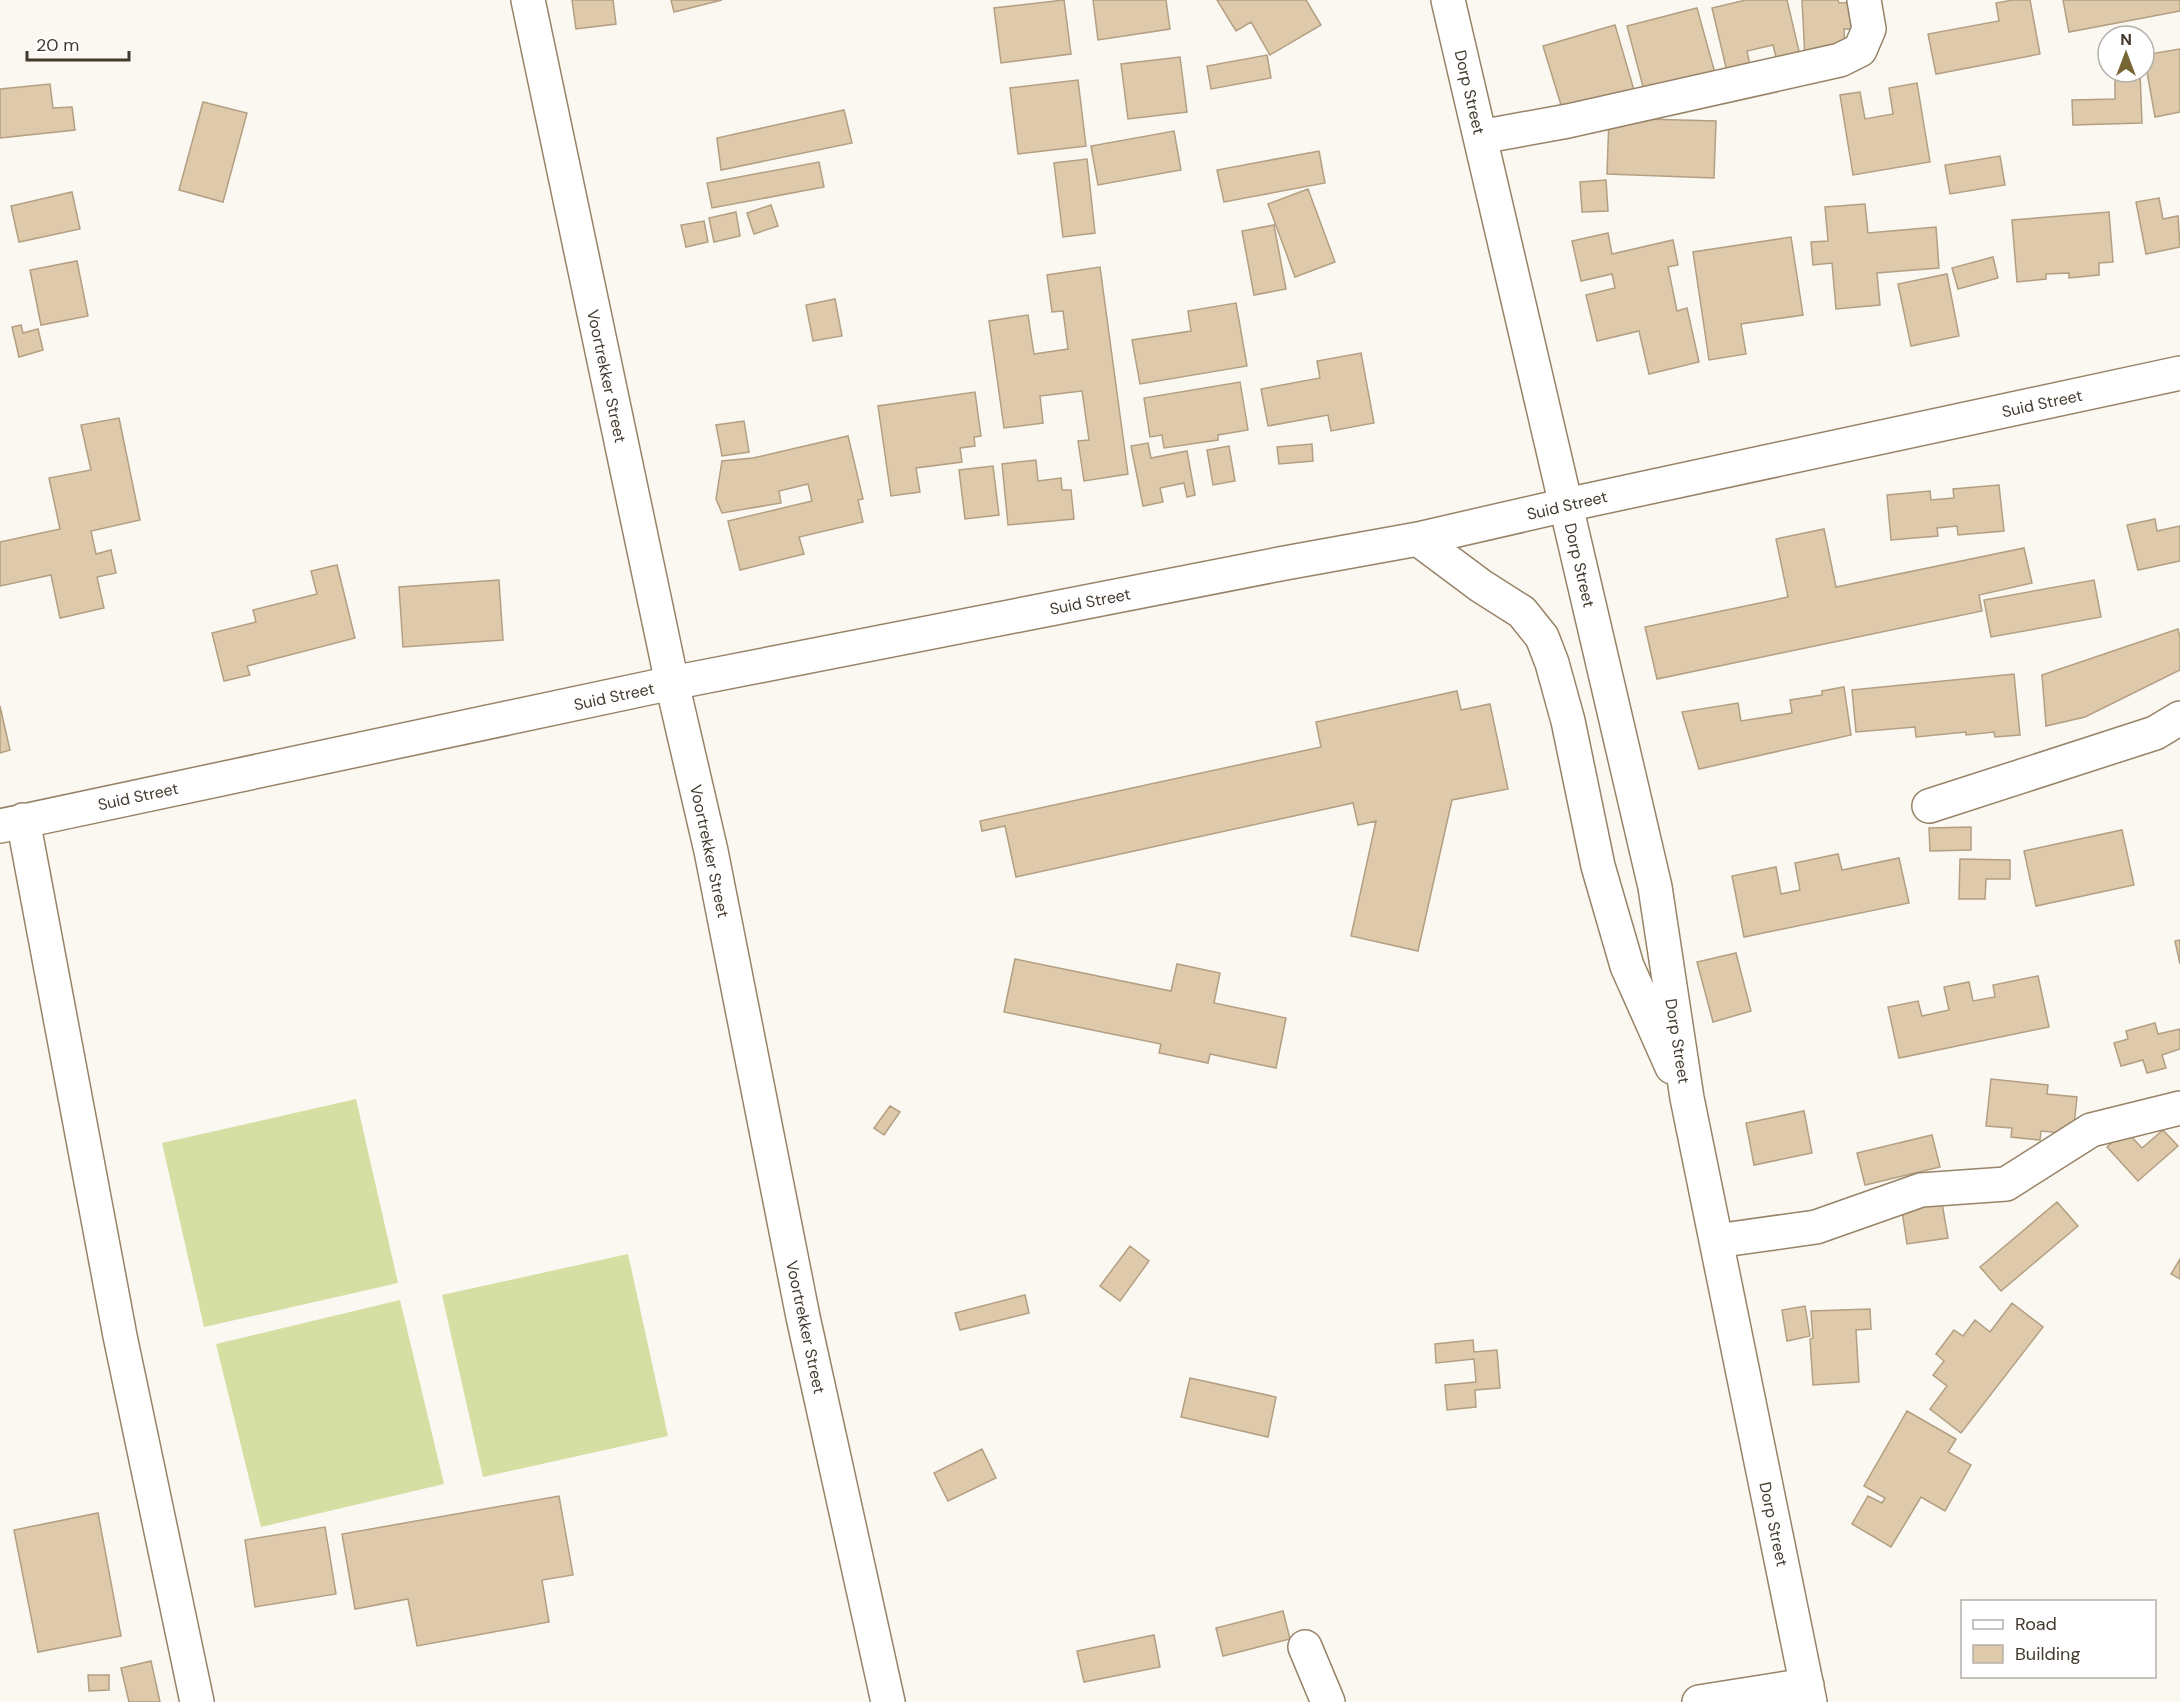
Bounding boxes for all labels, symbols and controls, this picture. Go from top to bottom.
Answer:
scale bar [27,24,129,62]
north arrow [2096,24,2156,84]
text: N [2120,29,2132,50]
text: 20 m [36,33,79,57]
street label: Dorp Street [1450,48,1489,136]
street label: Voortrekker Street [582,308,631,445]
street label: Suid Street [2000,385,2084,422]
street label: Suid Street [1525,486,1609,525]
street label: Dorp Street [1560,521,1599,609]
street label: Suid Street [1048,583,1132,620]
street label: Suid Street [572,678,656,715]
street label: Suid Street [96,778,180,815]
street label: Voortrekker Street [685,783,734,920]
street label: Dorp Street [1660,997,1695,1085]
street label: Voortrekker Street [781,1259,830,1396]
street label: Dorp Street [1754,1480,1793,1568]
legend [1961,1600,2156,1678]
text: Road [2015,1612,2057,1636]
text: Building [2015,1642,2080,1666]

